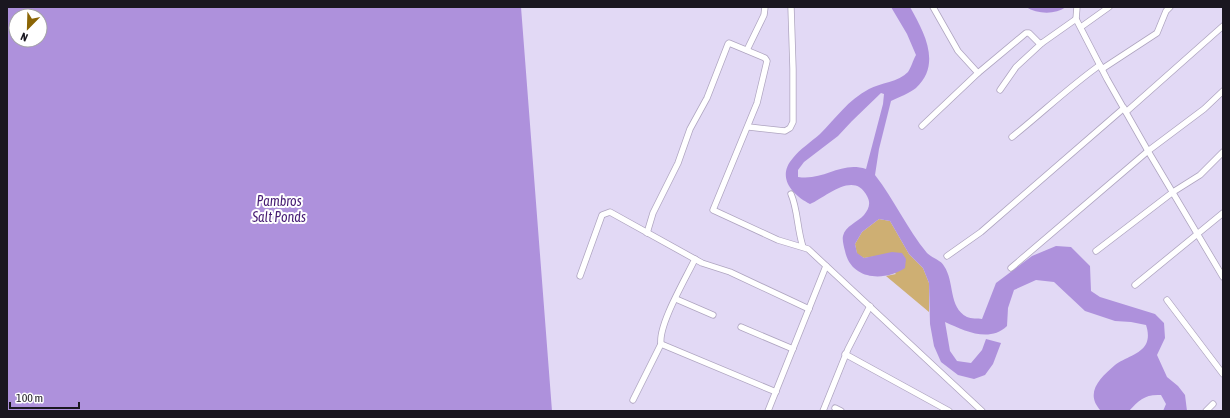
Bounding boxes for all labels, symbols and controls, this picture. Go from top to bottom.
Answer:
north arrow [8,8,48,48]
text: N [19,30,29,44]
water label: Pambros Salt Ponds [251,193,306,225]
scale bar [10,384,79,410]
text: 100 m [16,391,43,405]

